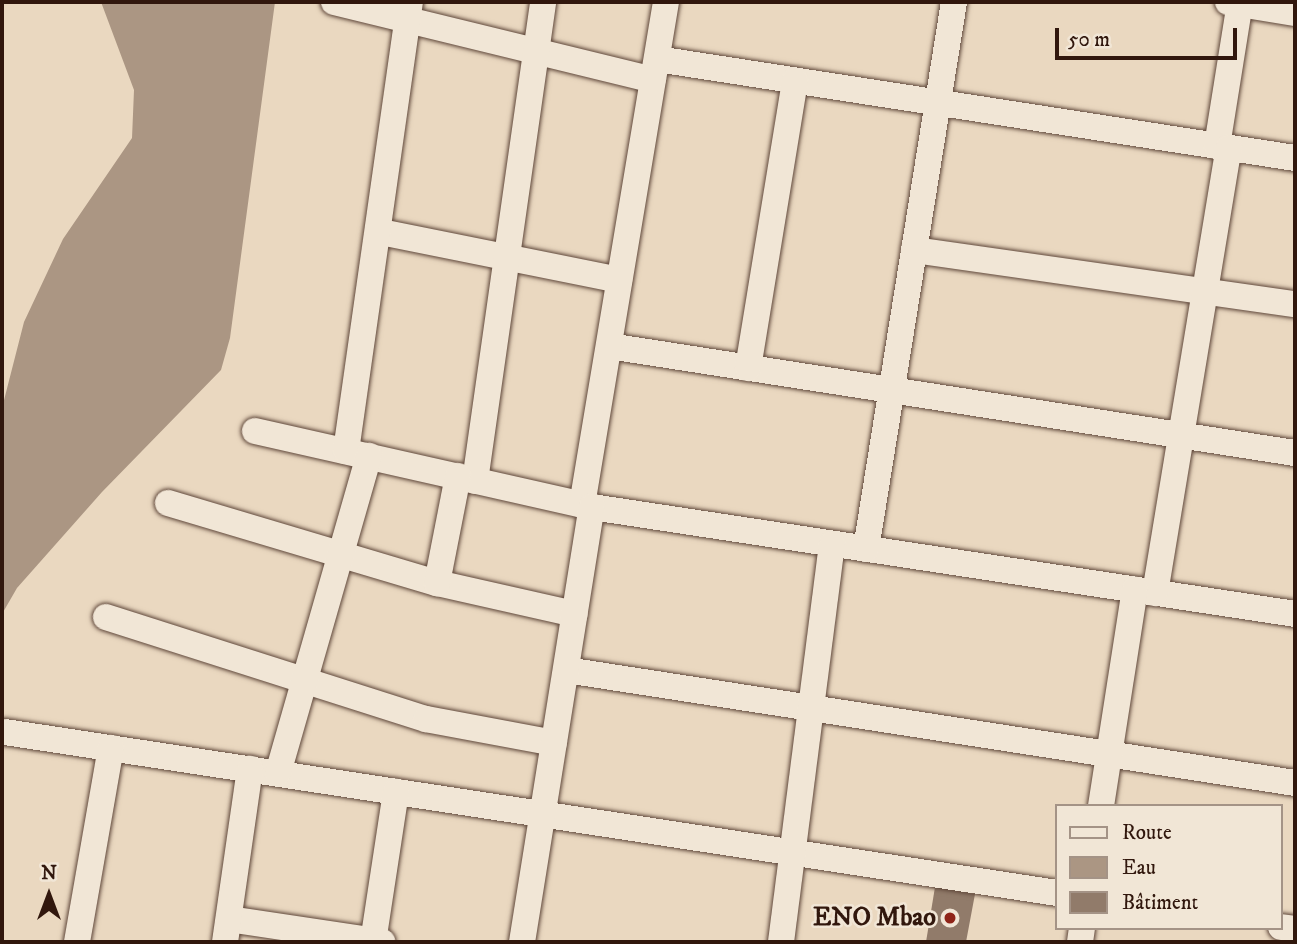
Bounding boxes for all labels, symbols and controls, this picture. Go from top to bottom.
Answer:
scale bar [1059,14,1241,58]
text: 50 m [1068,27,1110,53]
legend [1056,804,1283,930]
text: Route [1122,820,1172,846]
text: Eau [1122,855,1156,881]
north arrow [14,860,84,930]
text: N [41,862,57,885]
text: Bâtiment [1122,890,1198,916]
place label: ENO Mbao [813,902,936,934]
marker: ENO Mbao [942,910,958,926]

